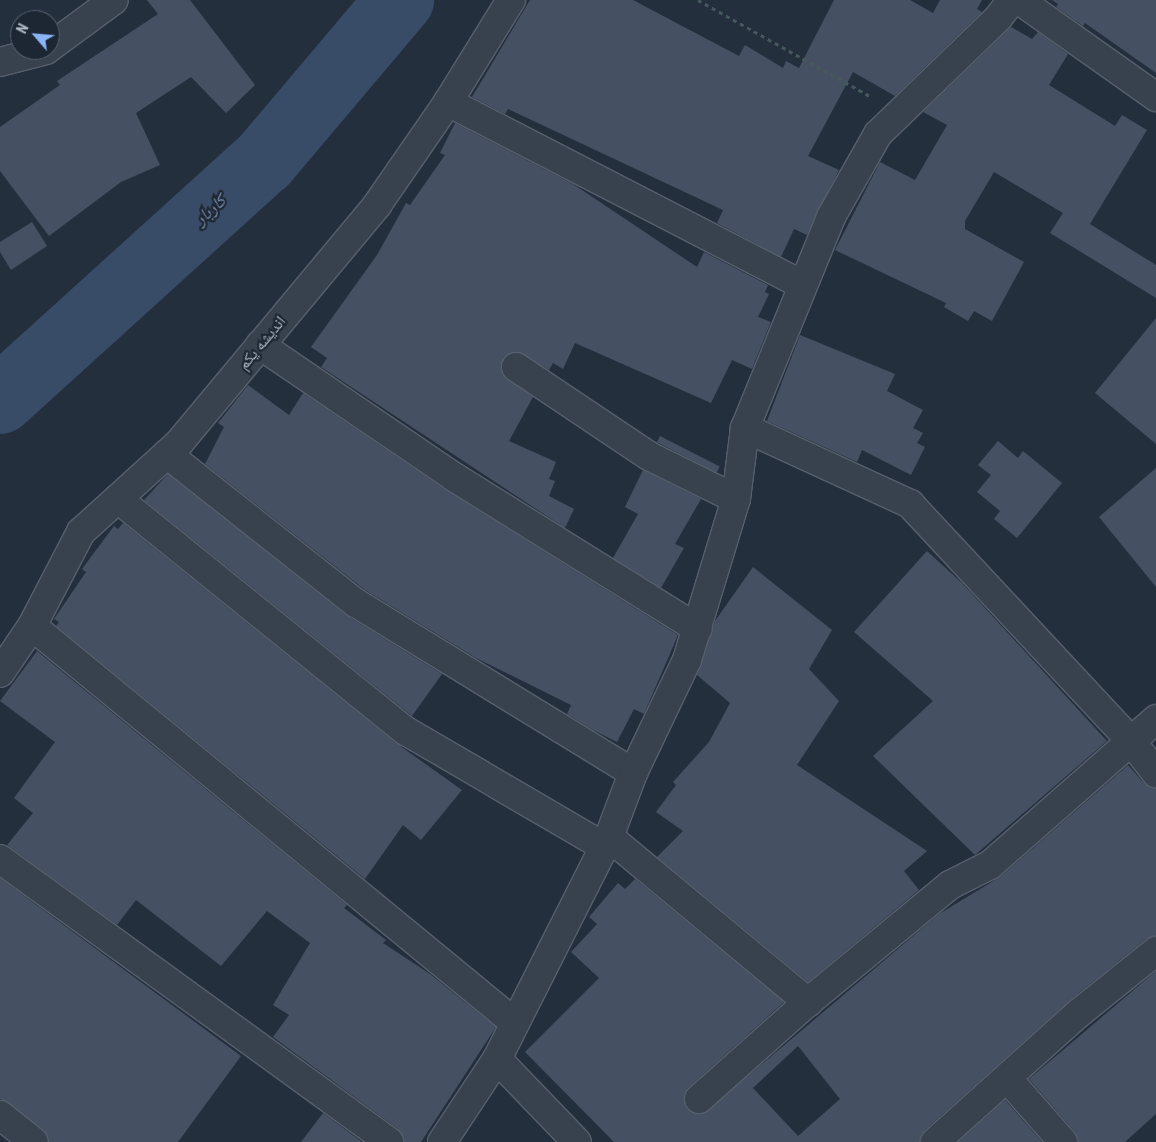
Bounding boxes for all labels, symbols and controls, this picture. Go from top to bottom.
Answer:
north arrow [10,10,60,60]
text: N [13,21,32,36]
water label: کاربار [190,190,230,230]
street label: اندیشه یکم [234,312,290,374]

